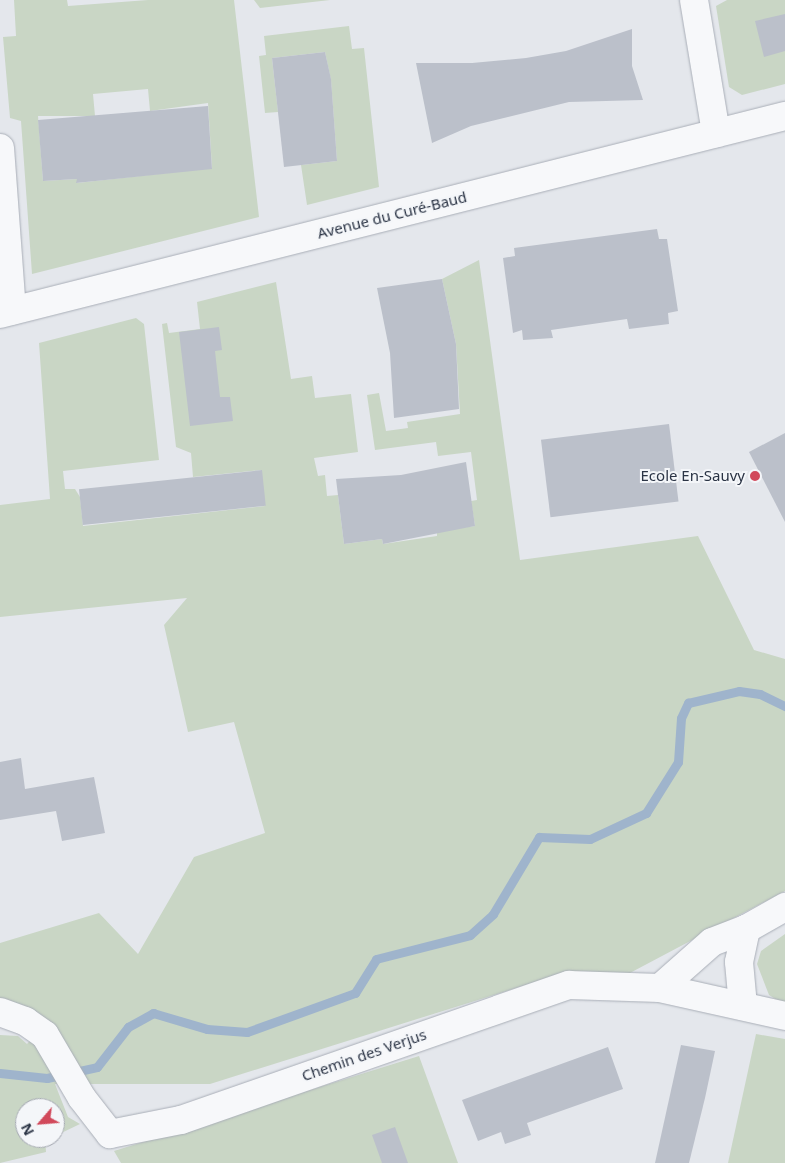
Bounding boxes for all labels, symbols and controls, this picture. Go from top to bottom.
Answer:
street label: Avenue du Curé-Baud [315,188,469,242]
place label: Ecole En-Sauvy [641,467,745,485]
marker: Ecole En-Sauvy [749,470,761,482]
street label: Chemin des Verjus [299,1025,429,1085]
north arrow [15,1098,65,1148]
text: N [16,1120,38,1139]

